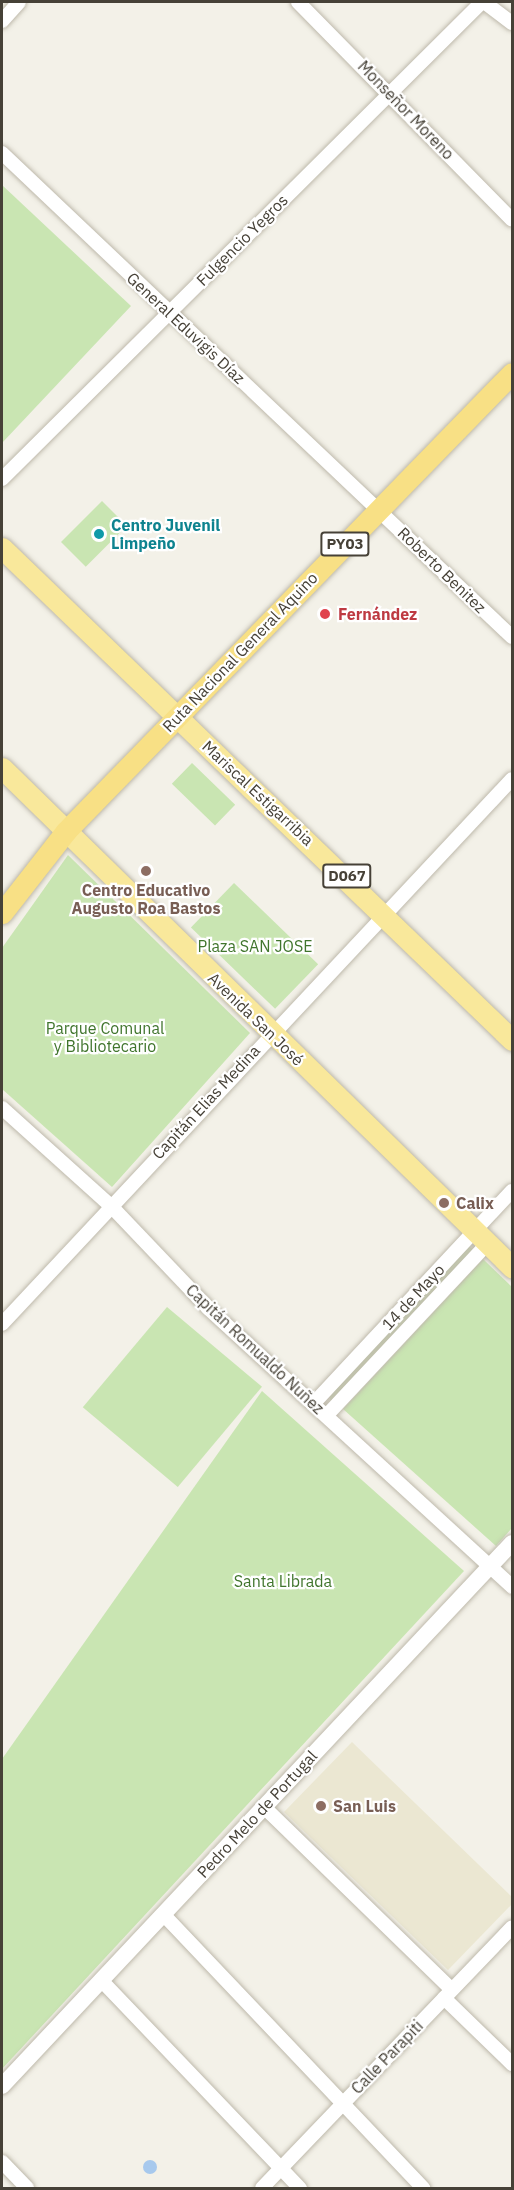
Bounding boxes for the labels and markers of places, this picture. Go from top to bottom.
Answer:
place label: Centro Juvenil Limpeño [111,515,220,553]
marker: Centro Juvenil Limpeño [92,527,106,541]
place label: Fernández [338,604,417,624]
marker: Fernández [316,605,334,623]
marker: Centro Educativo Augusto Roa Bastos [139,864,153,878]
place label: Centro Educativo Augusto Roa Bastos [72,880,220,918]
place label: Calix [456,1193,494,1213]
marker: Calix [437,1196,451,1210]
place label: San Luis [333,1796,396,1816]
marker: San Luis [314,1799,328,1813]

